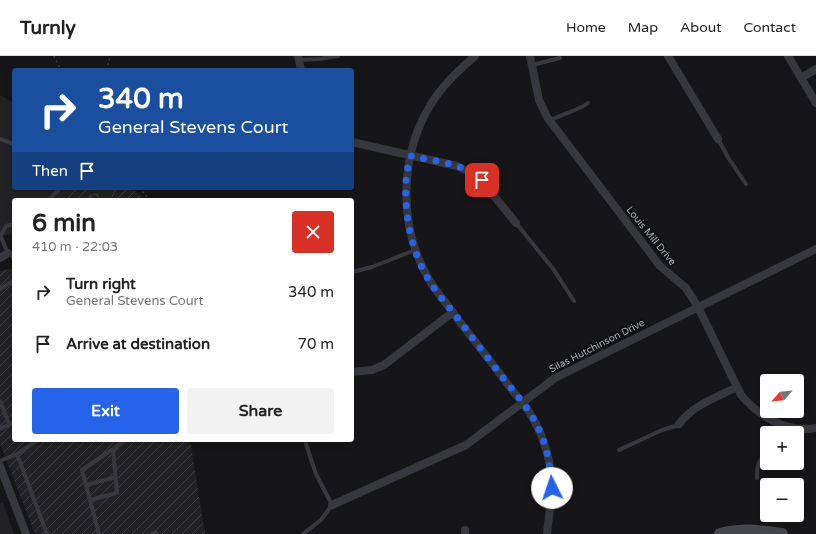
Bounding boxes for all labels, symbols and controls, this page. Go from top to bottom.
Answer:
text: Turnly [20,17,76,39]
text: Home [566,19,606,36]
text: Map [628,19,658,36]
text: About [680,19,722,36]
text: Contact [744,19,796,36]
text: 340 m [98,82,184,116]
icon: right [32,84,84,136]
text: General Stevens Court [98,116,288,138]
icon: arrive [76,160,98,182]
text: Then [32,162,68,180]
pin [465,163,499,197]
icon: arrive [471,169,493,191]
street label: Louis Mill Drive [624,204,679,268]
text: 6 min [32,209,96,238]
button: close [292,211,334,253]
text: 410 m · 22:03 [32,239,118,255]
text: Turn right [66,275,136,293]
icon: right [32,281,54,303]
text: 340 m [288,283,334,301]
text: General Stevens Court [66,293,204,309]
street label: Silas Hutchinson Drive [547,317,647,375]
icon: arrive [32,333,54,355]
text: Arrive at destination [66,335,210,353]
text: 70 m [297,335,334,353]
north arrow [760,374,804,418]
map controls [760,374,804,522]
button: Exit [32,388,179,434]
button: Share [187,388,334,434]
button: + [760,426,804,470]
position arrow [531,467,573,509]
button: − [760,478,804,522]

